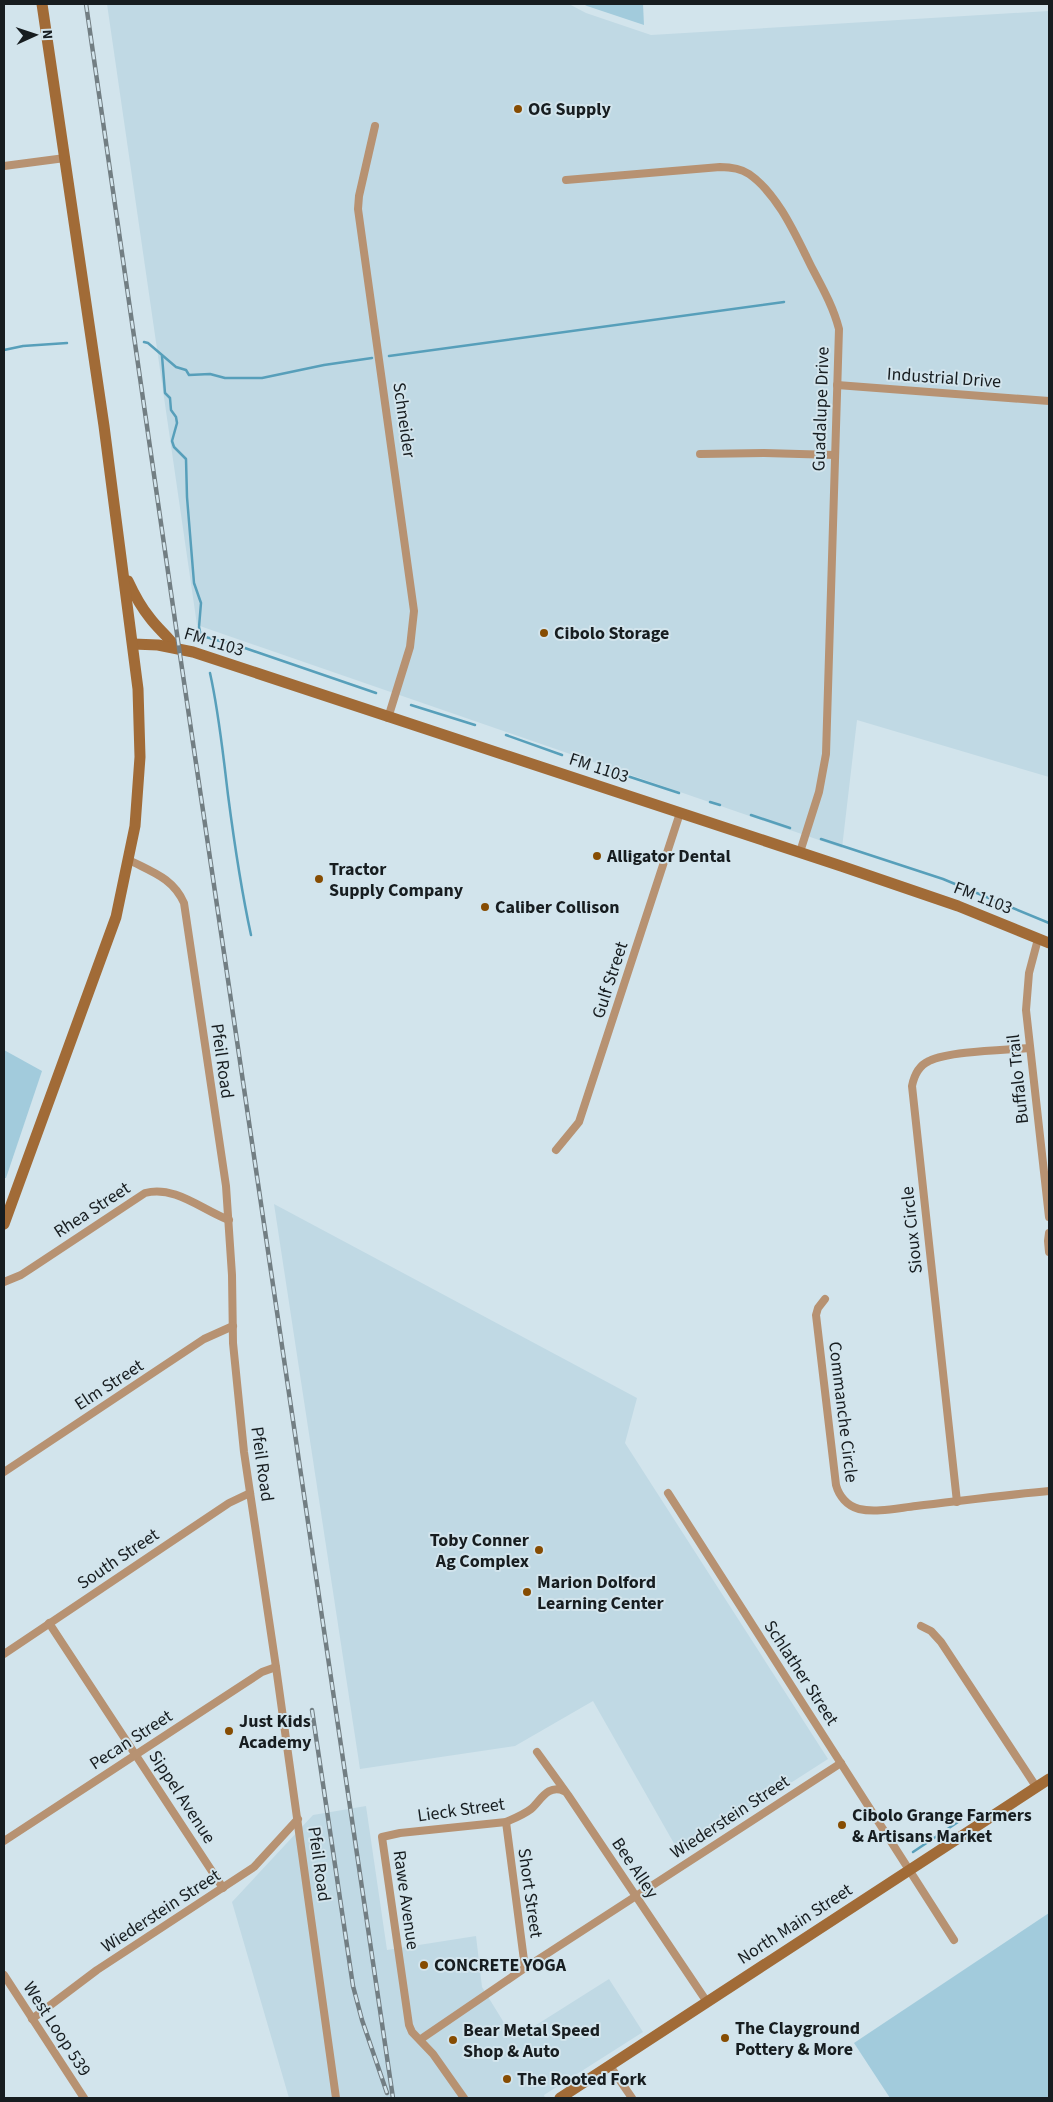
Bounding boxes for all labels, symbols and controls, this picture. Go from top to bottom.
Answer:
north arrow [10,10,60,60]
text: N [37,29,57,40]
place label: OG Supply [528,97,611,122]
marker: OG Supply [512,103,524,115]
street label: Guadalupe Drive [806,346,836,472]
street label: Industrial Drive [886,362,1002,394]
street label: Schneider [386,381,422,460]
street label: FM 1103 [181,621,247,663]
place label: Cibolo Storage [554,621,669,646]
marker: Cibolo Storage [538,627,550,639]
street label: FM 1103 [566,747,632,789]
place label: Alligator Dental [606,844,731,869]
marker: Alligator Dental [591,850,603,862]
place label: Tractor Supply Company [329,857,464,903]
marker: Tractor Supply Company [313,873,325,885]
street label: FM 1103 [950,875,1016,921]
place label: Caliber Collison [495,895,619,920]
marker: Caliber Collison [479,901,491,913]
street label: Gulf Street [586,938,634,1022]
street label: Pfeil Road [204,1022,240,1100]
street label: Buffalo Trail [1001,1033,1035,1125]
street label: Rhea Street [49,1176,135,1244]
street label: Sioux Circle [895,1185,929,1275]
street label: Commanche Circle [822,1340,864,1484]
street label: Elm Street [70,1353,148,1417]
street label: Pfeil Road [244,1425,280,1503]
street label: South Street [72,1522,164,1596]
place label: Toby Conner Ag Complex [430,1528,530,1574]
marker: Toby Conner Ag Complex [533,1544,545,1556]
place label: Marion Dolford Learning Center [537,1570,665,1616]
marker: Marion Dolford Learning Center [521,1586,533,1598]
street label: Schlather Street [758,1616,844,1730]
street label: Pecan Street [85,1704,177,1776]
place label: Just Kids Academy [238,1709,312,1755]
marker: Just Kids Academy [223,1725,235,1737]
street label: Sippel Avenue [142,1745,222,1849]
street label: Wiederstein Street [666,1769,794,1865]
street label: Lieck Street [416,1792,506,1828]
place label: Cibolo Grange Farmers & Artisans Market [852,1803,1032,1849]
marker: Cibolo Grange Farmers & Artisans Market [836,1819,848,1831]
street label: Pfeil Road [301,1825,337,1903]
street label: Bee Alley [606,1833,665,1904]
street label: Short Street [511,1847,549,1939]
street label: Rawe Avenue [387,1849,425,1951]
street label: Wiederstein Street [97,1863,225,1959]
street label: North Main Street [733,1877,857,1971]
place label: CONCRETE YOGA [434,1953,567,1978]
marker: CONCRETE YOGA [418,1959,430,1971]
street label: West Loop 539 [17,1977,97,2081]
place label: The Clayground Pottery & More [735,2016,860,2062]
place label: Bear Metal Speed Shop & Auto [463,2018,600,2064]
marker: The Clayground Pottery & More [719,2032,731,2044]
marker: Bear Metal Speed Shop & Auto [447,2034,459,2046]
place label: The Rooted Fork [517,2067,647,2092]
marker: The Rooted Fork [501,2073,513,2085]

